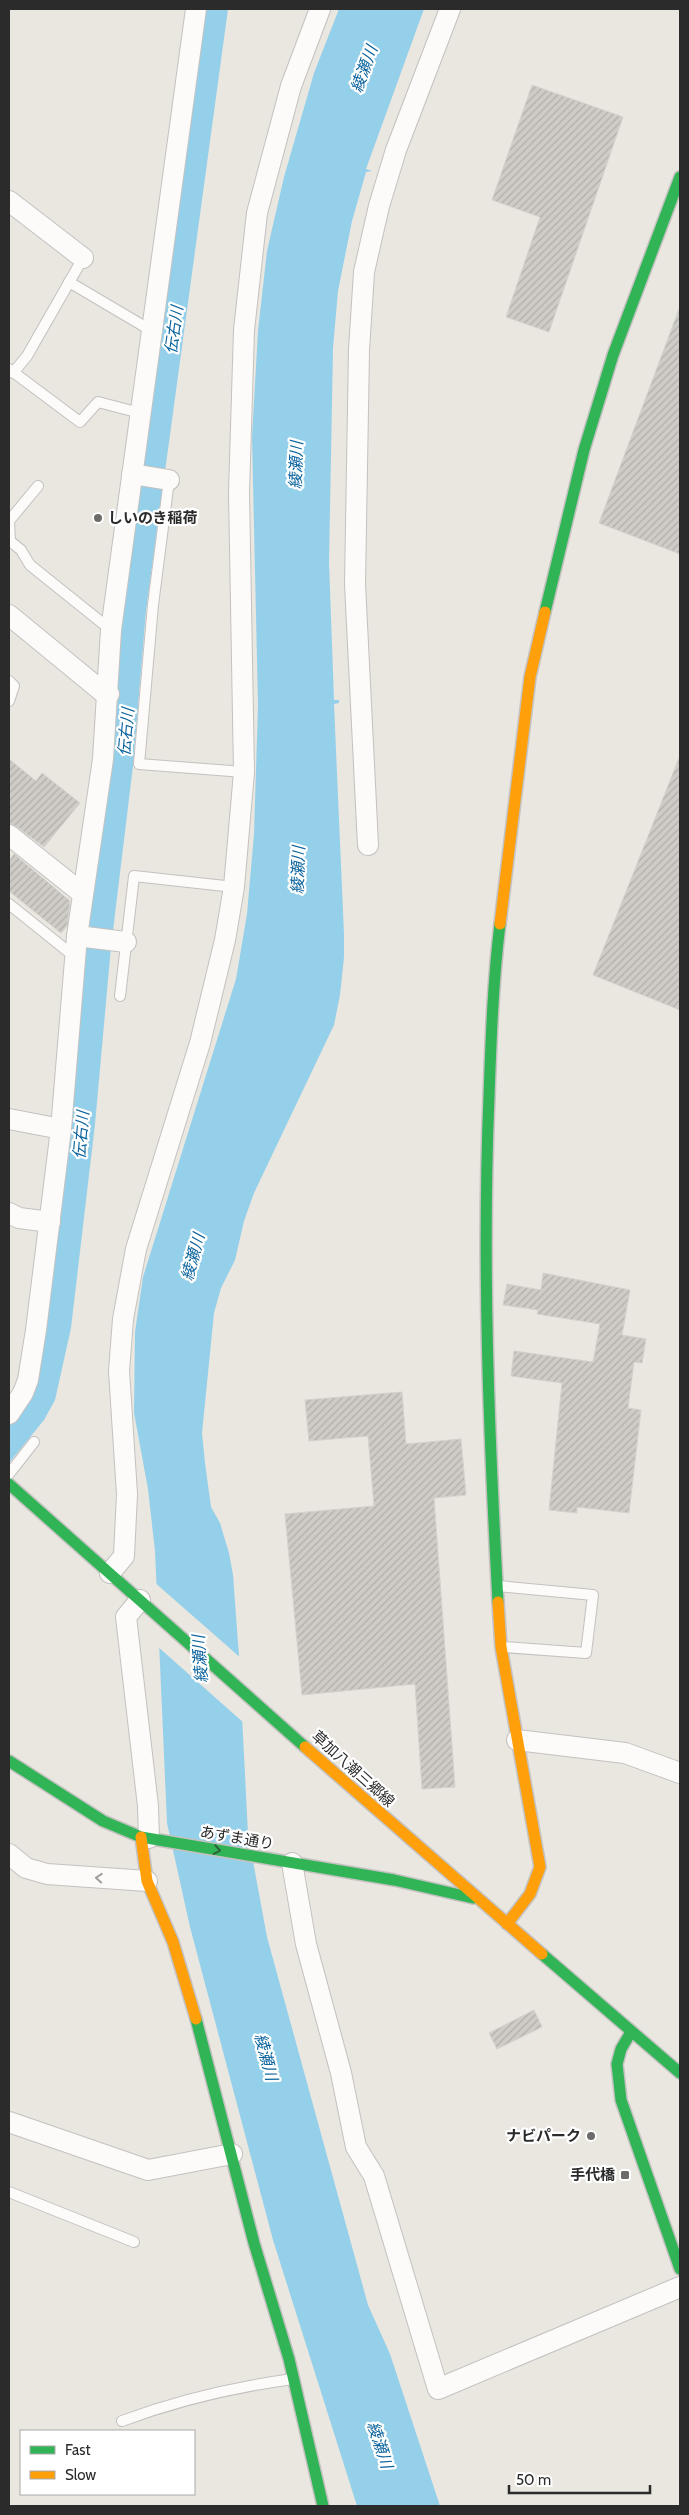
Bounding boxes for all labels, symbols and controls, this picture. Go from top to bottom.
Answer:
water label: 綾瀬川 [347,41,382,95]
water label: 伝右川 [161,303,187,355]
water label: 綾瀬川 [286,439,306,489]
place label: しいのき稲荷 [108,509,198,527]
marker: しいのき稲荷 [92,512,104,524]
water label: 伝右川 [114,705,138,757]
water label: 綾瀬川 [288,844,308,894]
water label: 伝右川 [69,1108,93,1160]
water label: 綾瀬川 [178,1229,209,1283]
water label: 綾瀬川 [189,1632,211,1684]
street label: 草加八潮三郷線 [308,1727,398,1811]
street label: あずま通り [198,1823,276,1853]
one-way arrow [212,1844,221,1854]
one-way arrow [94,1873,102,1884]
water label: 綾瀬川 [251,2031,282,2085]
place label: ナビパーク [506,2127,581,2145]
marker: ナビパーク [585,2130,597,2142]
place label: 手代橋 [570,2166,616,2184]
marker: 手代橋 [619,2169,631,2181]
water label: 綾瀬川 [364,2419,397,2473]
legend [20,2430,195,2495]
text: Fast [65,2441,90,2459]
scale bar [509,2462,650,2494]
text: Slow [65,2466,96,2484]
text: 50 m [516,2471,551,2489]

